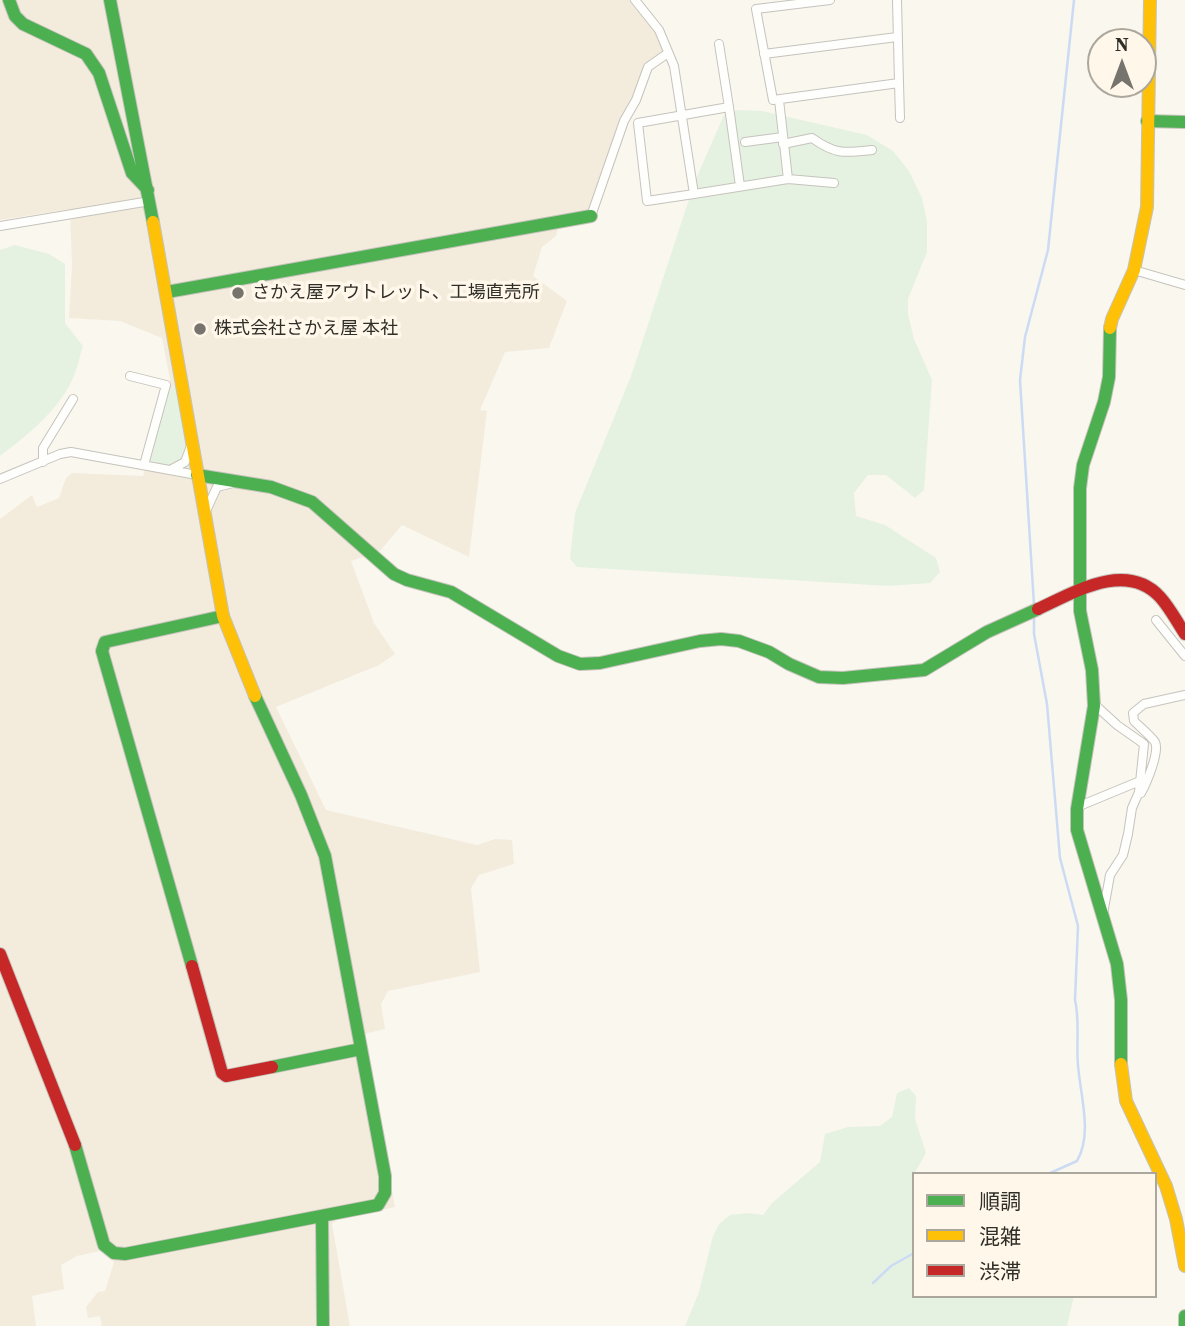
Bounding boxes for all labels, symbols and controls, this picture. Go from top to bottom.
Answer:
north arrow [1087,28,1157,98]
text: N [1115,31,1129,57]
place label: さかえ屋アウトレット、工場直売所 [252,282,540,304]
marker: さかえ屋アウトレット、工場直売所 [230,285,246,301]
place label: 株式会社さかえ屋 本社 [214,318,398,340]
marker: 株式会社さかえ屋 本社 [192,321,208,337]
legend [912,1172,1157,1298]
text: 順調 [979,1187,1021,1216]
text: 混雑 [979,1222,1021,1251]
text: 渋滞 [979,1257,1021,1286]

